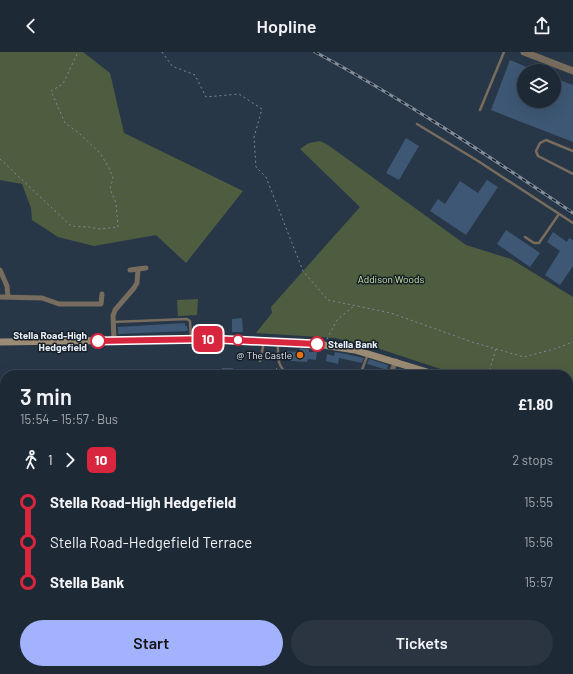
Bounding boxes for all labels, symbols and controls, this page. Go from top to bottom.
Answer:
icon: back [20,15,42,37]
text: Hopline [257,15,316,37]
icon: share [531,15,553,37]
map controls [517,64,561,108]
button: layers [517,64,561,108]
park label: Addison Woods [358,273,424,285]
line badge: 10 [190,326,226,352]
place label: Stella Road-High Hedgefield [13,329,87,353]
text: 10 [202,330,214,347]
marker: Stella Road-High Hedgefield [90,333,106,349]
unlabelled marker [232,334,244,346]
marker: Stella Bank [309,336,325,352]
place label: Stella Bank [328,338,378,350]
place label: @ The Castle [236,349,292,361]
marker: @ The Castle [295,350,305,360]
text: 3 min [20,383,72,409]
text: £1.80 [518,395,553,413]
text: 15:54 – 15:57 · Bus [20,411,118,427]
icon: walk [20,449,42,471]
icon: forward [59,449,81,471]
text: 10 [95,451,108,468]
text: 1 [48,452,53,468]
text: 2 stops [512,452,553,468]
text: Stella Road-High Hedgefield [50,493,236,511]
text: 15:55 [524,494,553,510]
text: Stella Road-Hedgefield Terrace [50,533,252,551]
text: 15:56 [524,534,553,550]
text: Stella Bank [50,573,124,591]
text: 15:57 [525,574,553,590]
button: Start [20,620,283,666]
button: Tickets [291,620,553,666]

